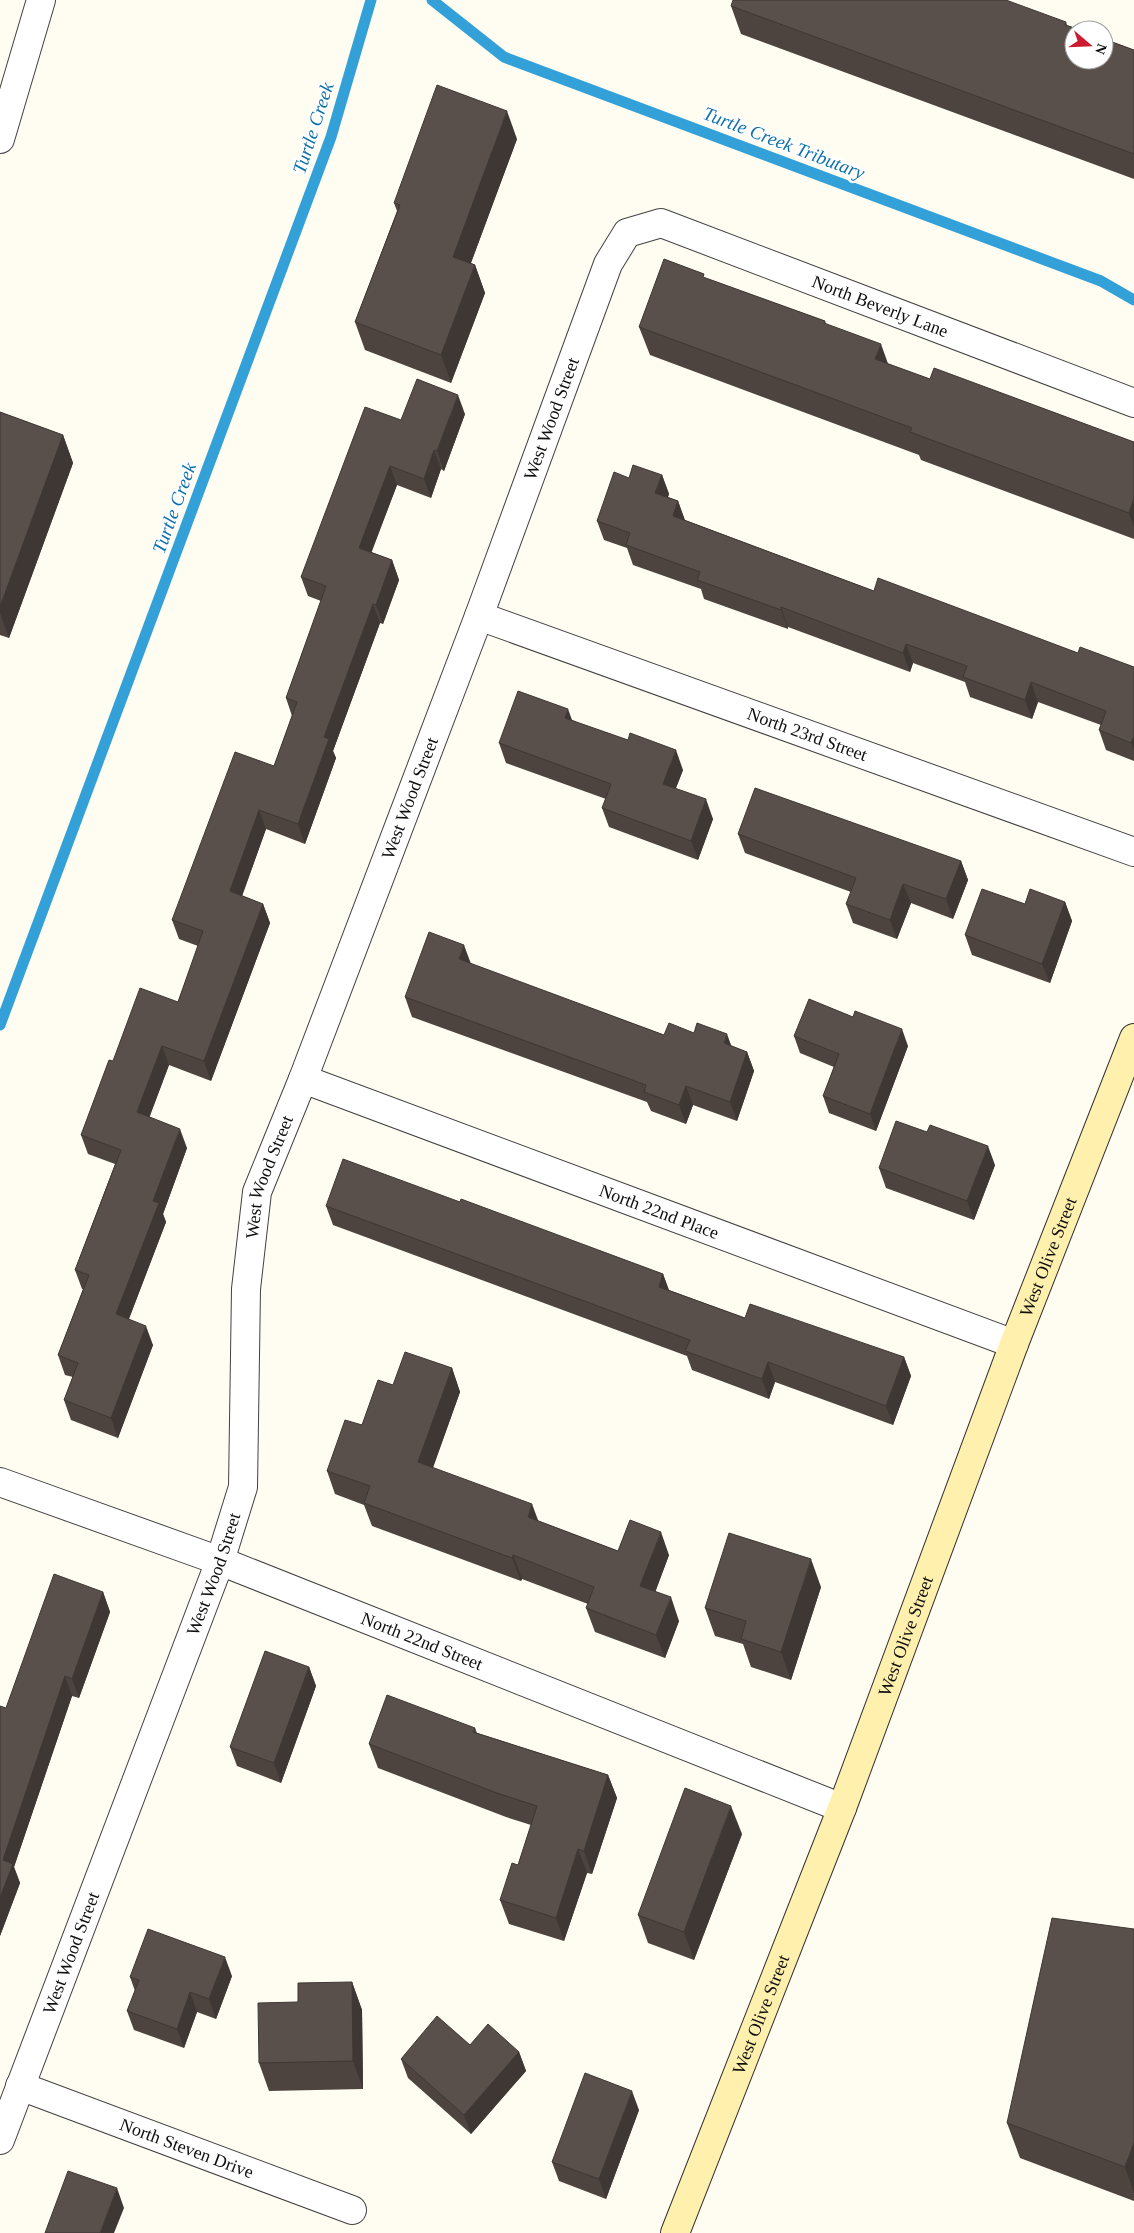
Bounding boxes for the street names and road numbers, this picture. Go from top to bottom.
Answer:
street label: North Beverly Lane [809,271,951,341]
street label: West Wood Street [520,355,583,483]
street label: North 23rd Street [745,704,870,765]
street label: West Wood Street [378,734,442,862]
street label: West Wood Street [242,1112,297,1240]
street label: North 22nd Place [597,1180,722,1243]
street label: West Olive Street [1016,1194,1081,1320]
street label: West Wood Street [183,1510,244,1638]
street label: West Olive Street [874,1573,937,1699]
street label: North 22nd Street [358,1608,486,1674]
street label: West Wood Street [39,1889,103,2017]
street label: West Olive Street [728,1952,793,2077]
street label: North Steven Drive [117,2114,256,2182]

